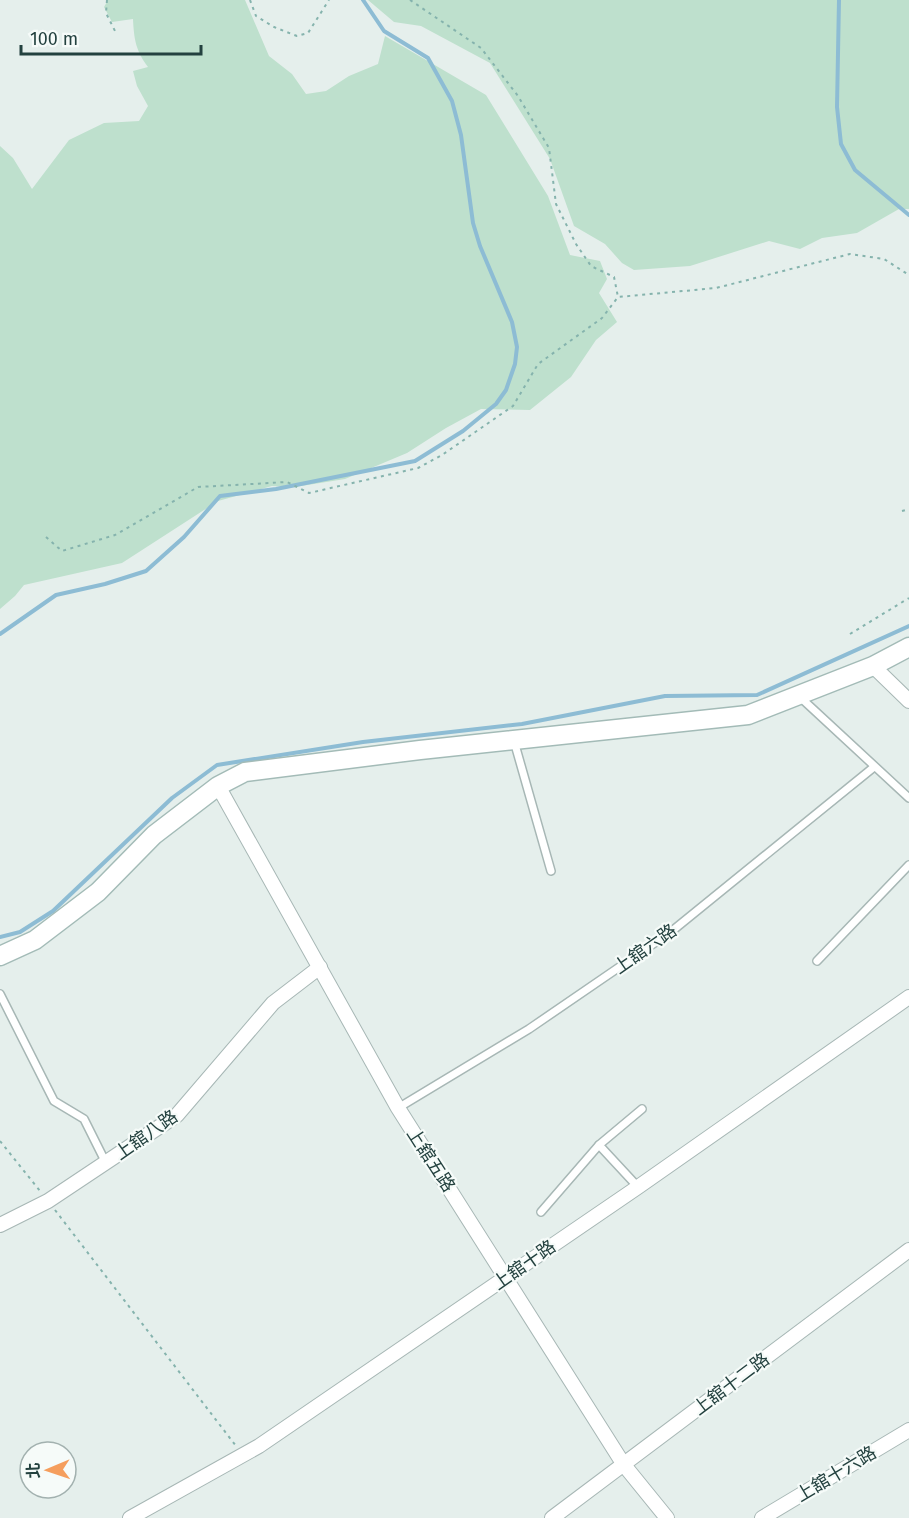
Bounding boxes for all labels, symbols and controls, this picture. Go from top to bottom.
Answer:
scale bar [21,18,201,56]
text: 100 m [30,28,78,50]
street label: 上舘六路 [609,919,681,979]
street label: 上舘八路 [110,1105,182,1165]
street label: 上舘五路 [402,1124,460,1196]
street label: 上舘十路 [488,1235,560,1295]
street label: 上舘十二路 [688,1348,774,1420]
north arrow [18,1440,78,1500]
street label: 上舘十六路 [792,1441,880,1507]
text: 北 [24,1462,43,1479]

